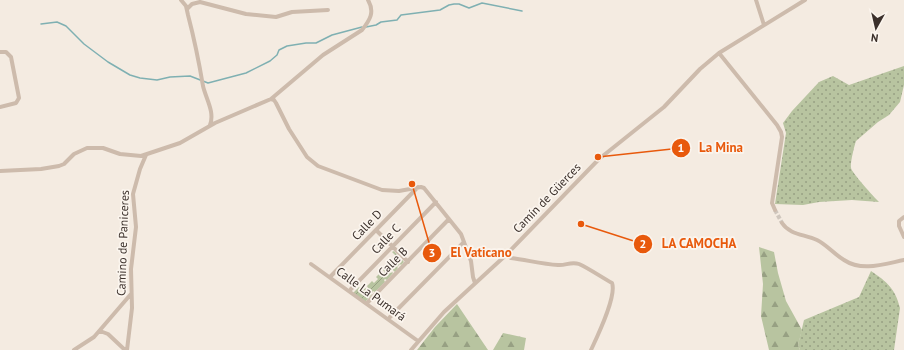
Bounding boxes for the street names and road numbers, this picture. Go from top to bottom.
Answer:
street label: Camín de Güerces [510,160,584,236]
street label: Camino de Paniceres [113,190,132,296]
street label: Calle D [348,206,385,243]
street label: Calle C [368,220,404,257]
street label: Calle B [375,244,411,280]
street label: Calle La Pumará [334,263,409,324]

